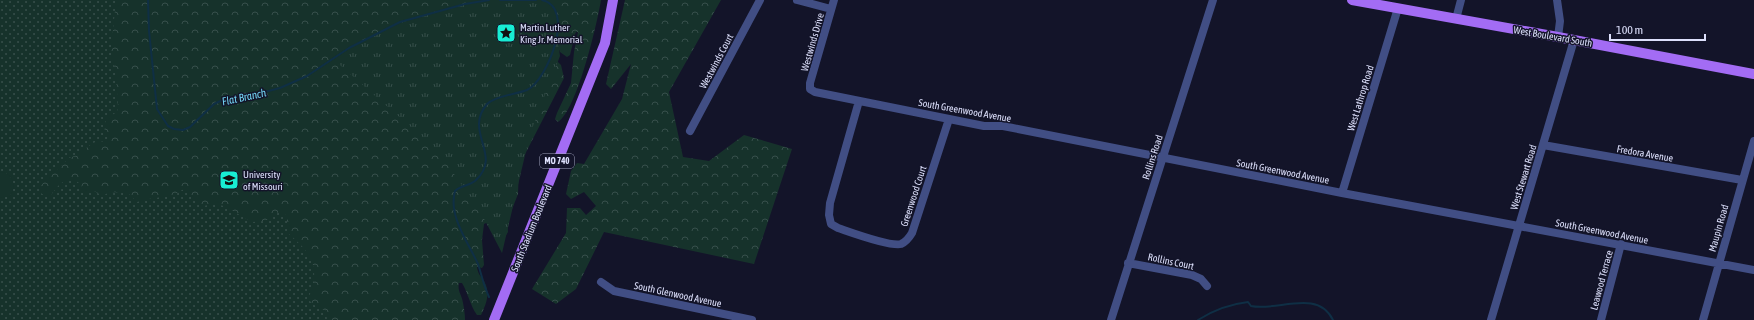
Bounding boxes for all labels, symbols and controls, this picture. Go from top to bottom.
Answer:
street label: Westwinds Drive [799,11,826,73]
scale bar [1610,16,1705,42]
place icon: Martin Luther King Jr. Memorial [495,22,517,44]
place label: Martin Luther King Jr. Memorial [520,22,583,45]
text: 100 m [1616,23,1643,37]
street label: West Boulevard South [1513,24,1593,49]
street label: Westwinds Court [697,32,736,90]
street label: West Lathrop Road [1345,64,1376,132]
water label: Flat Branch [221,86,268,108]
street label: South Greenwood Avenue [918,97,1013,124]
street label: Rollins Road [1140,133,1165,181]
street label: West Stewart Road [1508,143,1539,211]
street label: Fredora Avenue [1616,143,1674,164]
road number: MO 740 [540,154,574,168]
street label: South Greenwood Avenue [1236,157,1331,186]
street label: Greenwood Court [898,164,929,228]
school or university icon: University of Missouri [218,169,240,191]
place label: University of Missouri [243,169,283,192]
street label: South Stadium Boulevard [509,183,554,273]
street label: Maupin Road [1707,203,1731,253]
street label: South Greenwood Avenue [1555,217,1650,246]
street label: Leawood Terrace [1588,249,1615,311]
street label: Rollins Court [1147,251,1195,272]
street label: South Glenwood Avenue [633,280,723,309]

